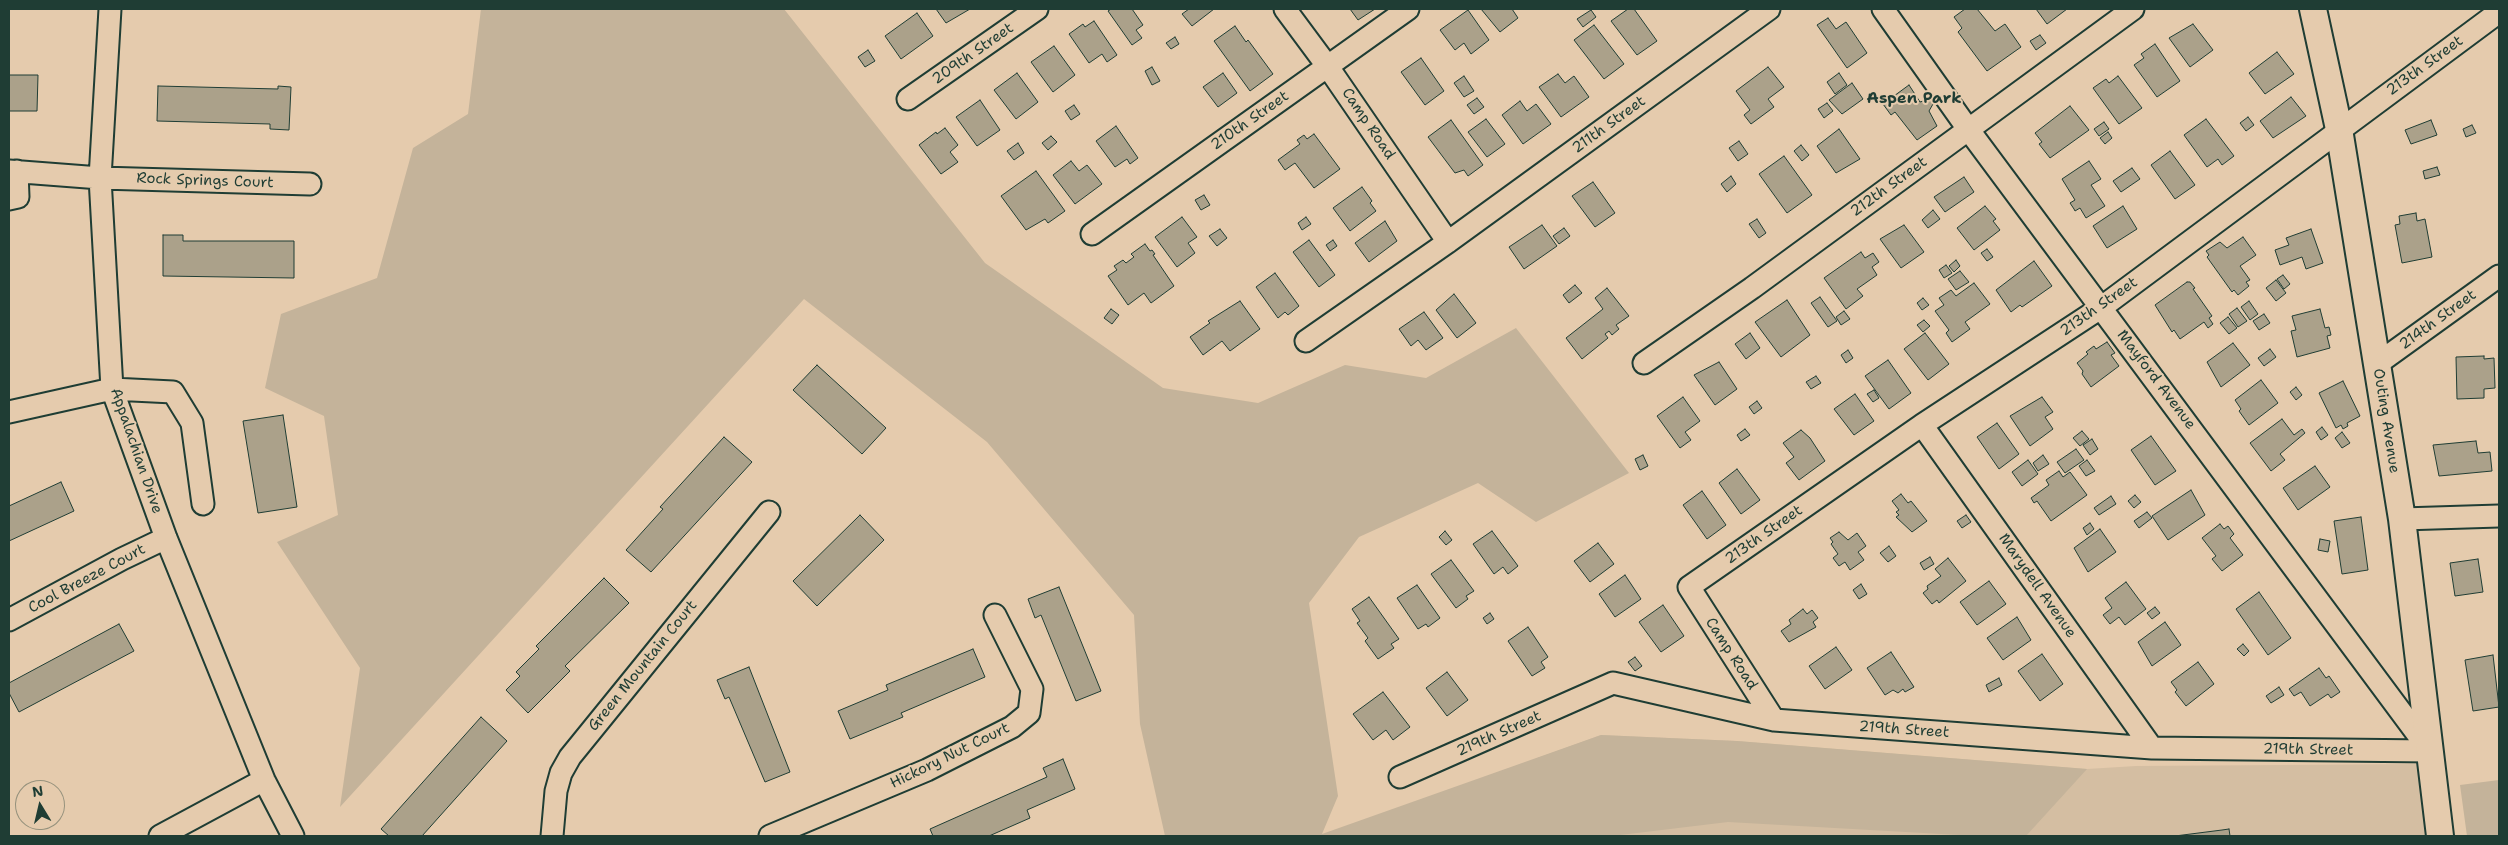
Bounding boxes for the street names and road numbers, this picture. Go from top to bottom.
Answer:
street label: 209th Street [929,19,1017,89]
street label: 213th Street [2383,32,2467,100]
street label: Camp Road [1337,85,1399,163]
street label: 210th Street [1208,88,1292,154]
street label: 211th Street [1569,92,1649,158]
street label: 212th Street [1847,153,1931,221]
street label: Rock Springs Court [136,170,274,192]
street label: 213th Street [2057,274,2141,340]
street label: 214th Street [2396,286,2480,354]
street label: Mayford Avenue [2113,327,2199,433]
street label: Outing Avenue [2369,367,2403,475]
street label: Appalachian Drive [106,386,166,516]
street label: 213th Street [1722,502,1806,568]
street label: Marydell Avenue [1994,530,2080,642]
street label: Cool Breeze Court [25,541,149,617]
street label: Green Mountain Court [585,597,701,735]
street label: Camp Road [1701,615,1761,693]
street label: 219th Street [1454,707,1544,761]
street label: 219th Street [1858,718,1950,742]
street label: Hickory Nut Court [887,719,1013,793]
street label: 219th Street [2263,740,2353,760]

